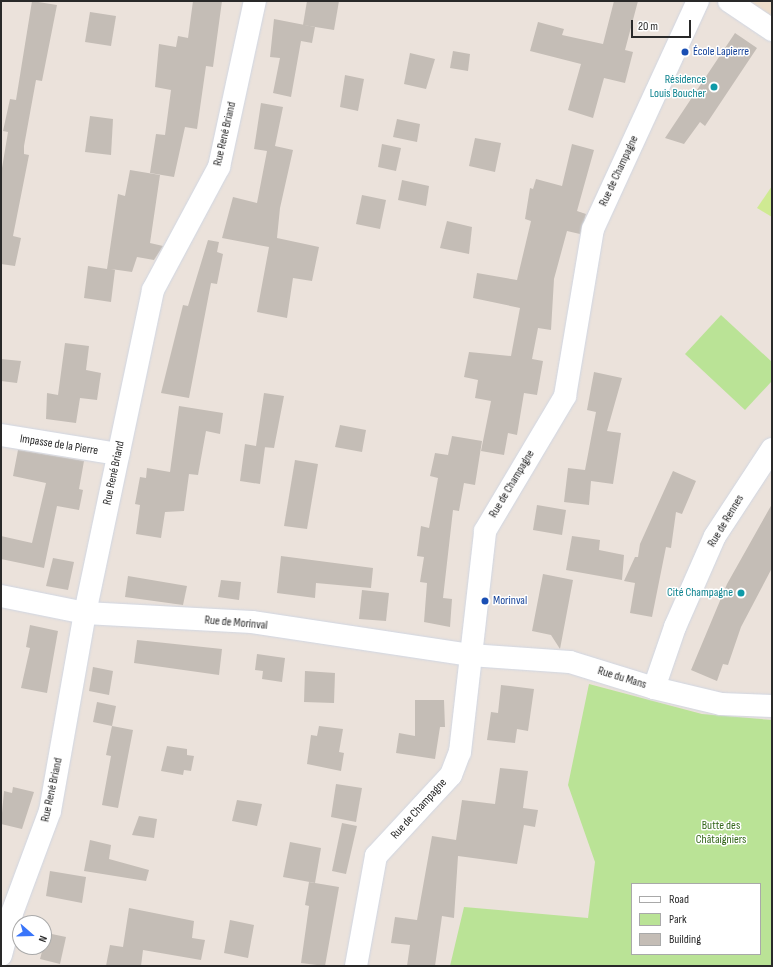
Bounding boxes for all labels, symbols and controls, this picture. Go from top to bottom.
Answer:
scale bar [633,12,693,38]
text: 20 m [638,19,658,34]
place label: École Lapierre [693,45,749,59]
marker: École Lapierre [680,47,690,57]
place label: Résidence Louis Boucher [650,73,706,101]
marker: Résidence Louis Boucher [709,82,719,92]
street label: Rue René Briand [211,101,239,167]
street label: Rue de Champagne [596,133,642,209]
street label: Impasse de la Pierre [19,432,99,458]
street label: Rue René Briand [100,440,128,506]
street label: Rue de Champagne [486,447,538,521]
street label: Rue de Rennes [705,492,747,550]
place label: Cité Champagne [667,586,733,600]
marker: Cité Champagne [736,588,746,598]
place label: Morinval [493,594,527,608]
marker: Morinval [480,596,490,606]
street label: Rue de Morinval [204,613,268,633]
street label: Rue du Mans [596,664,648,692]
street label: Rue René Briand [38,757,66,823]
street label: Rue de Champagne [388,776,450,842]
park label: Butte des Châtaigniers [696,819,746,847]
legend [631,883,761,955]
text: Road [669,892,689,907]
text: Park [669,912,687,927]
north arrow [12,915,52,955]
text: Building [669,932,701,947]
text: N [36,934,50,944]

